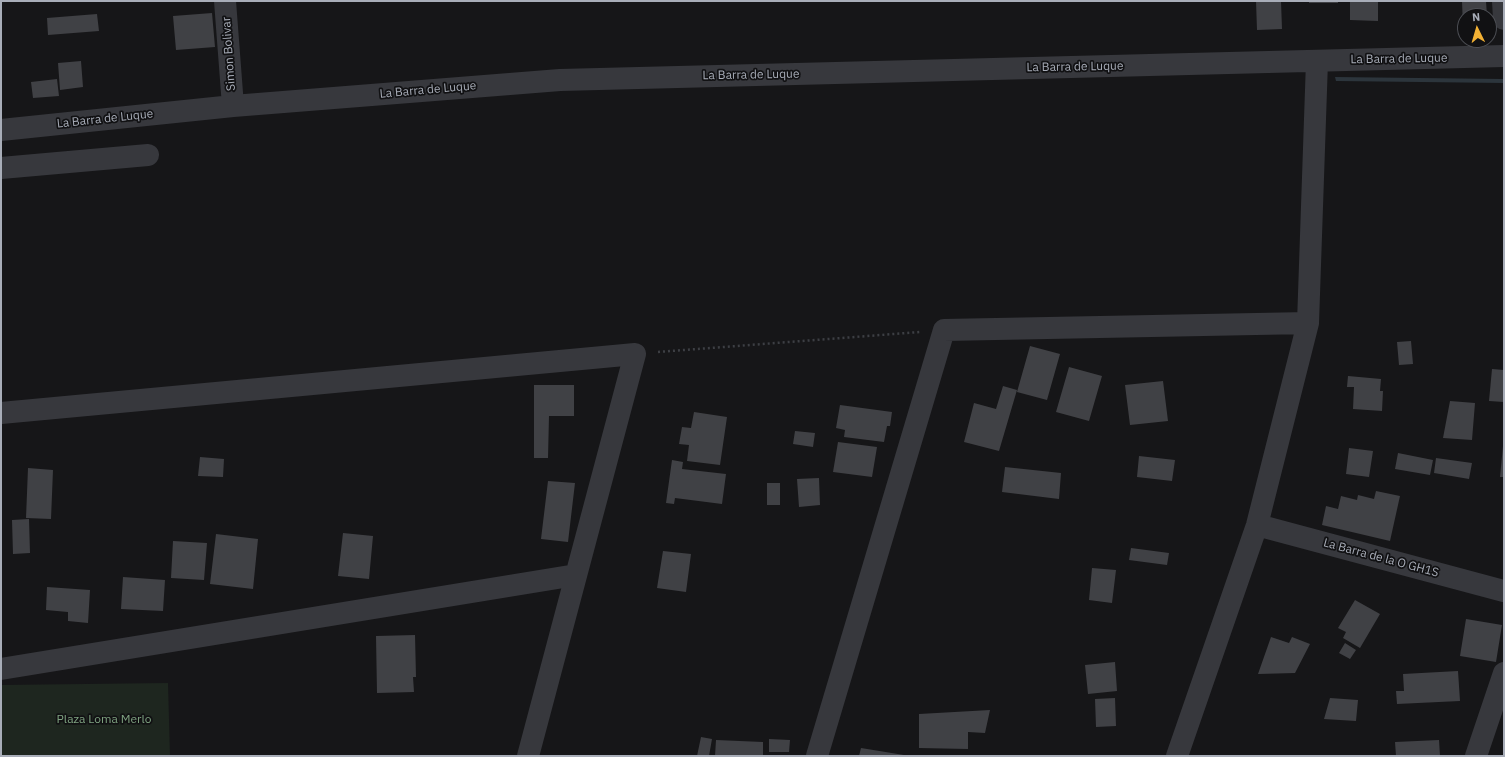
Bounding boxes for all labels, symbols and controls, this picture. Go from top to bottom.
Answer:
north arrow [1457,8,1497,48]
text: N [1471,10,1481,24]
street label: Simon Bolivar [219,16,239,92]
street label: La Barra de Luque [1350,51,1448,67]
street label: La Barra de Luque [1026,59,1124,75]
street label: La Barra de Luque [702,67,800,83]
street label: La Barra de Luque [379,79,477,101]
street label: La Barra de Luque [56,107,154,131]
street label: La Barra de la O GH1S [1322,536,1440,580]
park label: Plaza Loma Merlo [57,713,151,727]

